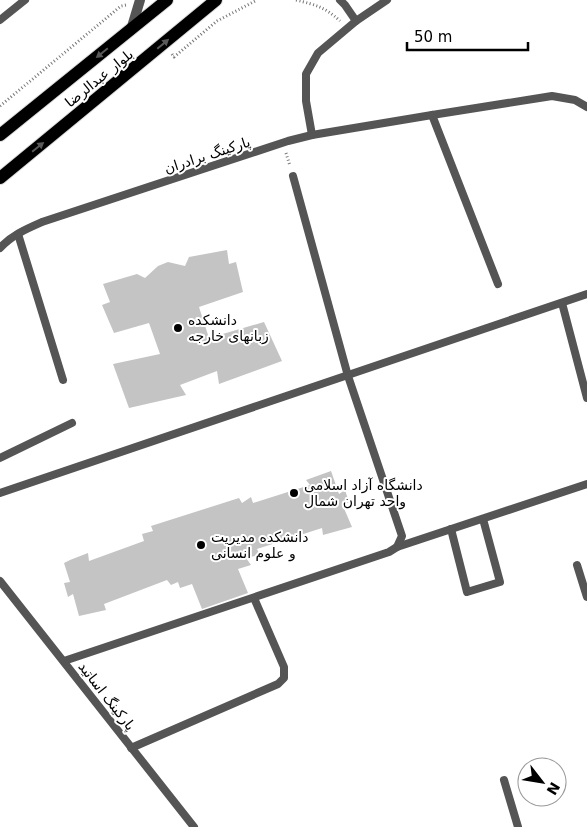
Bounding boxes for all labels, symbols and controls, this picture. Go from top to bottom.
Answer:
scale bar [407,20,528,52]
text: 50 m [414,28,452,46]
one-way arrow [157,38,169,50]
street label: بلوار عبدالرضا [62,46,137,111]
one-way arrow [96,47,109,58]
street label: پارکینگ برادران [162,134,253,177]
one-way arrow [31,142,44,153]
place label: دانشکده زبانهای خارجه [188,312,269,345]
marker: دانشکده زبانهای خارجه [172,322,184,334]
place label: دانشگاه آزاد اسلامی واحد تهران شمال [304,477,423,510]
marker: دانشگاه آزاد اسلامی واحد تهران شمال [288,487,300,499]
place label: دانشکده مدیریت و علوم انسانی [211,529,309,562]
marker: دانشکده مدیریت و علوم انسانی [195,539,207,551]
street label: پارکینگ اساتید [75,659,139,734]
north arrow [517,757,567,807]
text: N [543,780,563,798]

